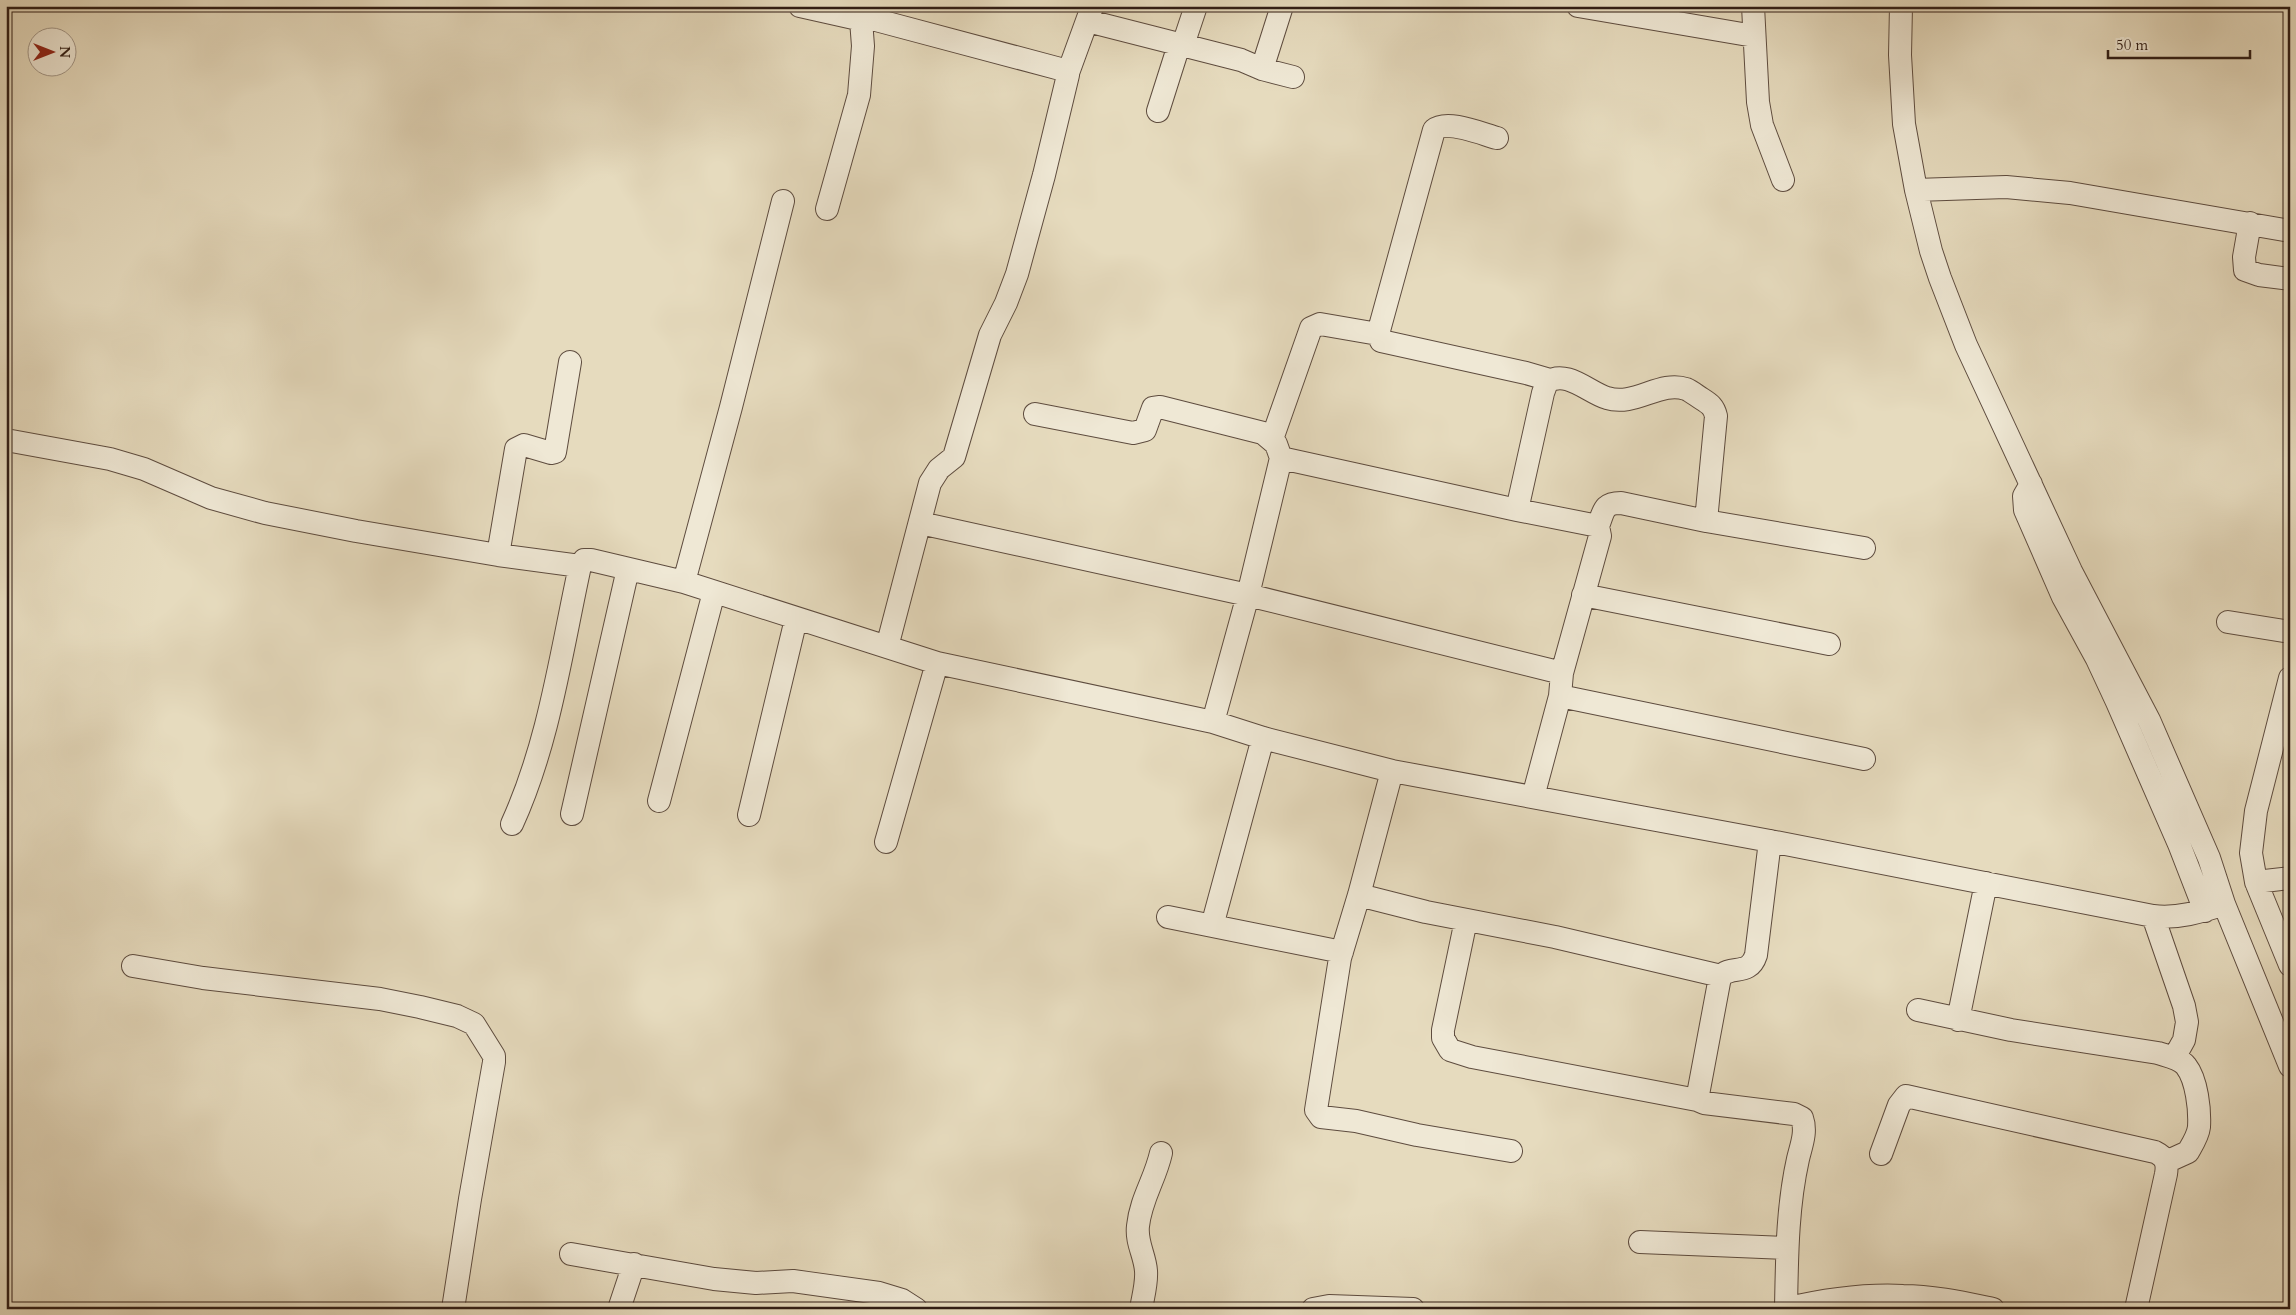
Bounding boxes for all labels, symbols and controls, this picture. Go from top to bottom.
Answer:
north arrow [28,28,78,78]
scale bar [2108,28,2251,60]
text: 50 m [2116,35,2148,55]
text: N [55,46,74,58]

